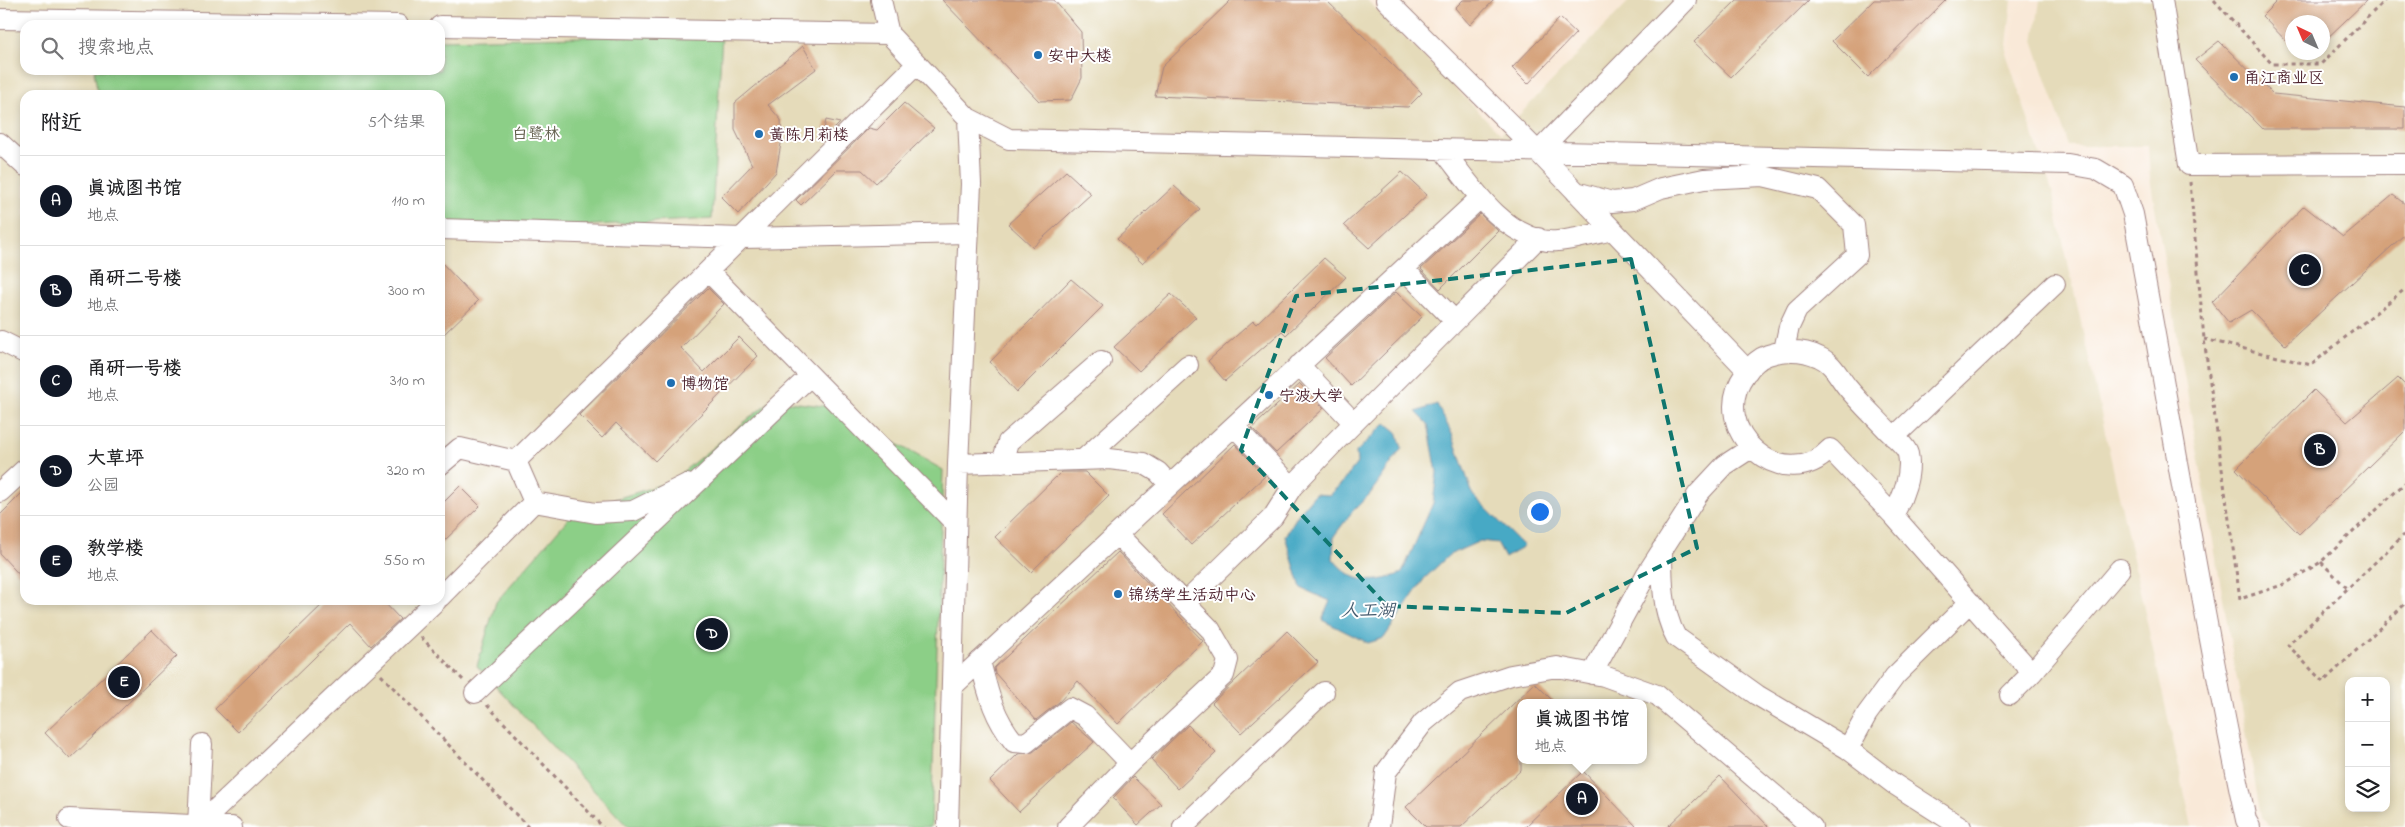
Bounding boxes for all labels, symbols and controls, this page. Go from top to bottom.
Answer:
north arrow [2285,15,2330,60]
search box [20,20,445,75]
icon: search [38,34,66,62]
text: 搜索地点 [78,35,154,62]
place label: 安中大楼 [1048,45,1112,69]
marker: 安中大楼 [1032,49,1044,61]
place label: 甬江商业区 [2244,67,2324,91]
marker: 甬江商业区 [2228,71,2240,83]
text: 附近 [40,109,82,139]
text: 5个结果 [368,111,425,135]
park label: 白鹭林 [512,123,560,147]
place label: 黄陈月莉楼 [769,124,849,148]
marker: 黄陈月莉楼 [753,128,765,140]
text: 真诚图书馆 [87,176,182,203]
text: A [51,189,61,213]
text: 110 m [391,189,425,213]
text: 地点 [87,204,119,228]
pin: C [2289,251,2321,289]
text: 甬研二号楼 [87,266,182,293]
text: B [51,279,61,303]
text: 300 m [388,279,425,303]
text: 地点 [87,294,119,318]
text: 甬研一号楼 [87,356,182,383]
text: C [52,369,60,393]
text: 310 m [390,369,425,393]
place label: 博物馆 [681,373,729,397]
marker: 博物馆 [665,377,677,389]
text: 地点 [87,384,119,408]
place label: 宁波大学 [1279,385,1343,409]
marker: 宁波大学 [1263,389,1275,401]
pin: B [2304,431,2336,469]
text: 大草坪 [87,446,144,473]
text: D [50,459,62,483]
text: 320 m [387,459,425,483]
text: 公园 [87,474,119,498]
your location [1527,499,1553,525]
text: 教学楼 [87,536,144,563]
text: E [51,549,61,573]
text: 550 m [383,549,425,573]
text: 地点 [87,564,119,588]
place label: 锦绣学生活动中心 [1128,584,1256,608]
marker: 锦绣学生活动中心 [1112,588,1124,600]
water label: 人工湖 [1341,599,1397,625]
pin: D [696,615,728,653]
pin: E [108,663,140,701]
map controls [2345,677,2390,812]
button: + [2345,677,2390,722]
popup [1517,699,1647,764]
text: 真诚图书馆 [1534,707,1630,734]
button: − [2345,722,2390,767]
text: 地点 [1534,735,1567,759]
button: layers [2345,767,2390,812]
pin: A [1566,780,1598,818]

